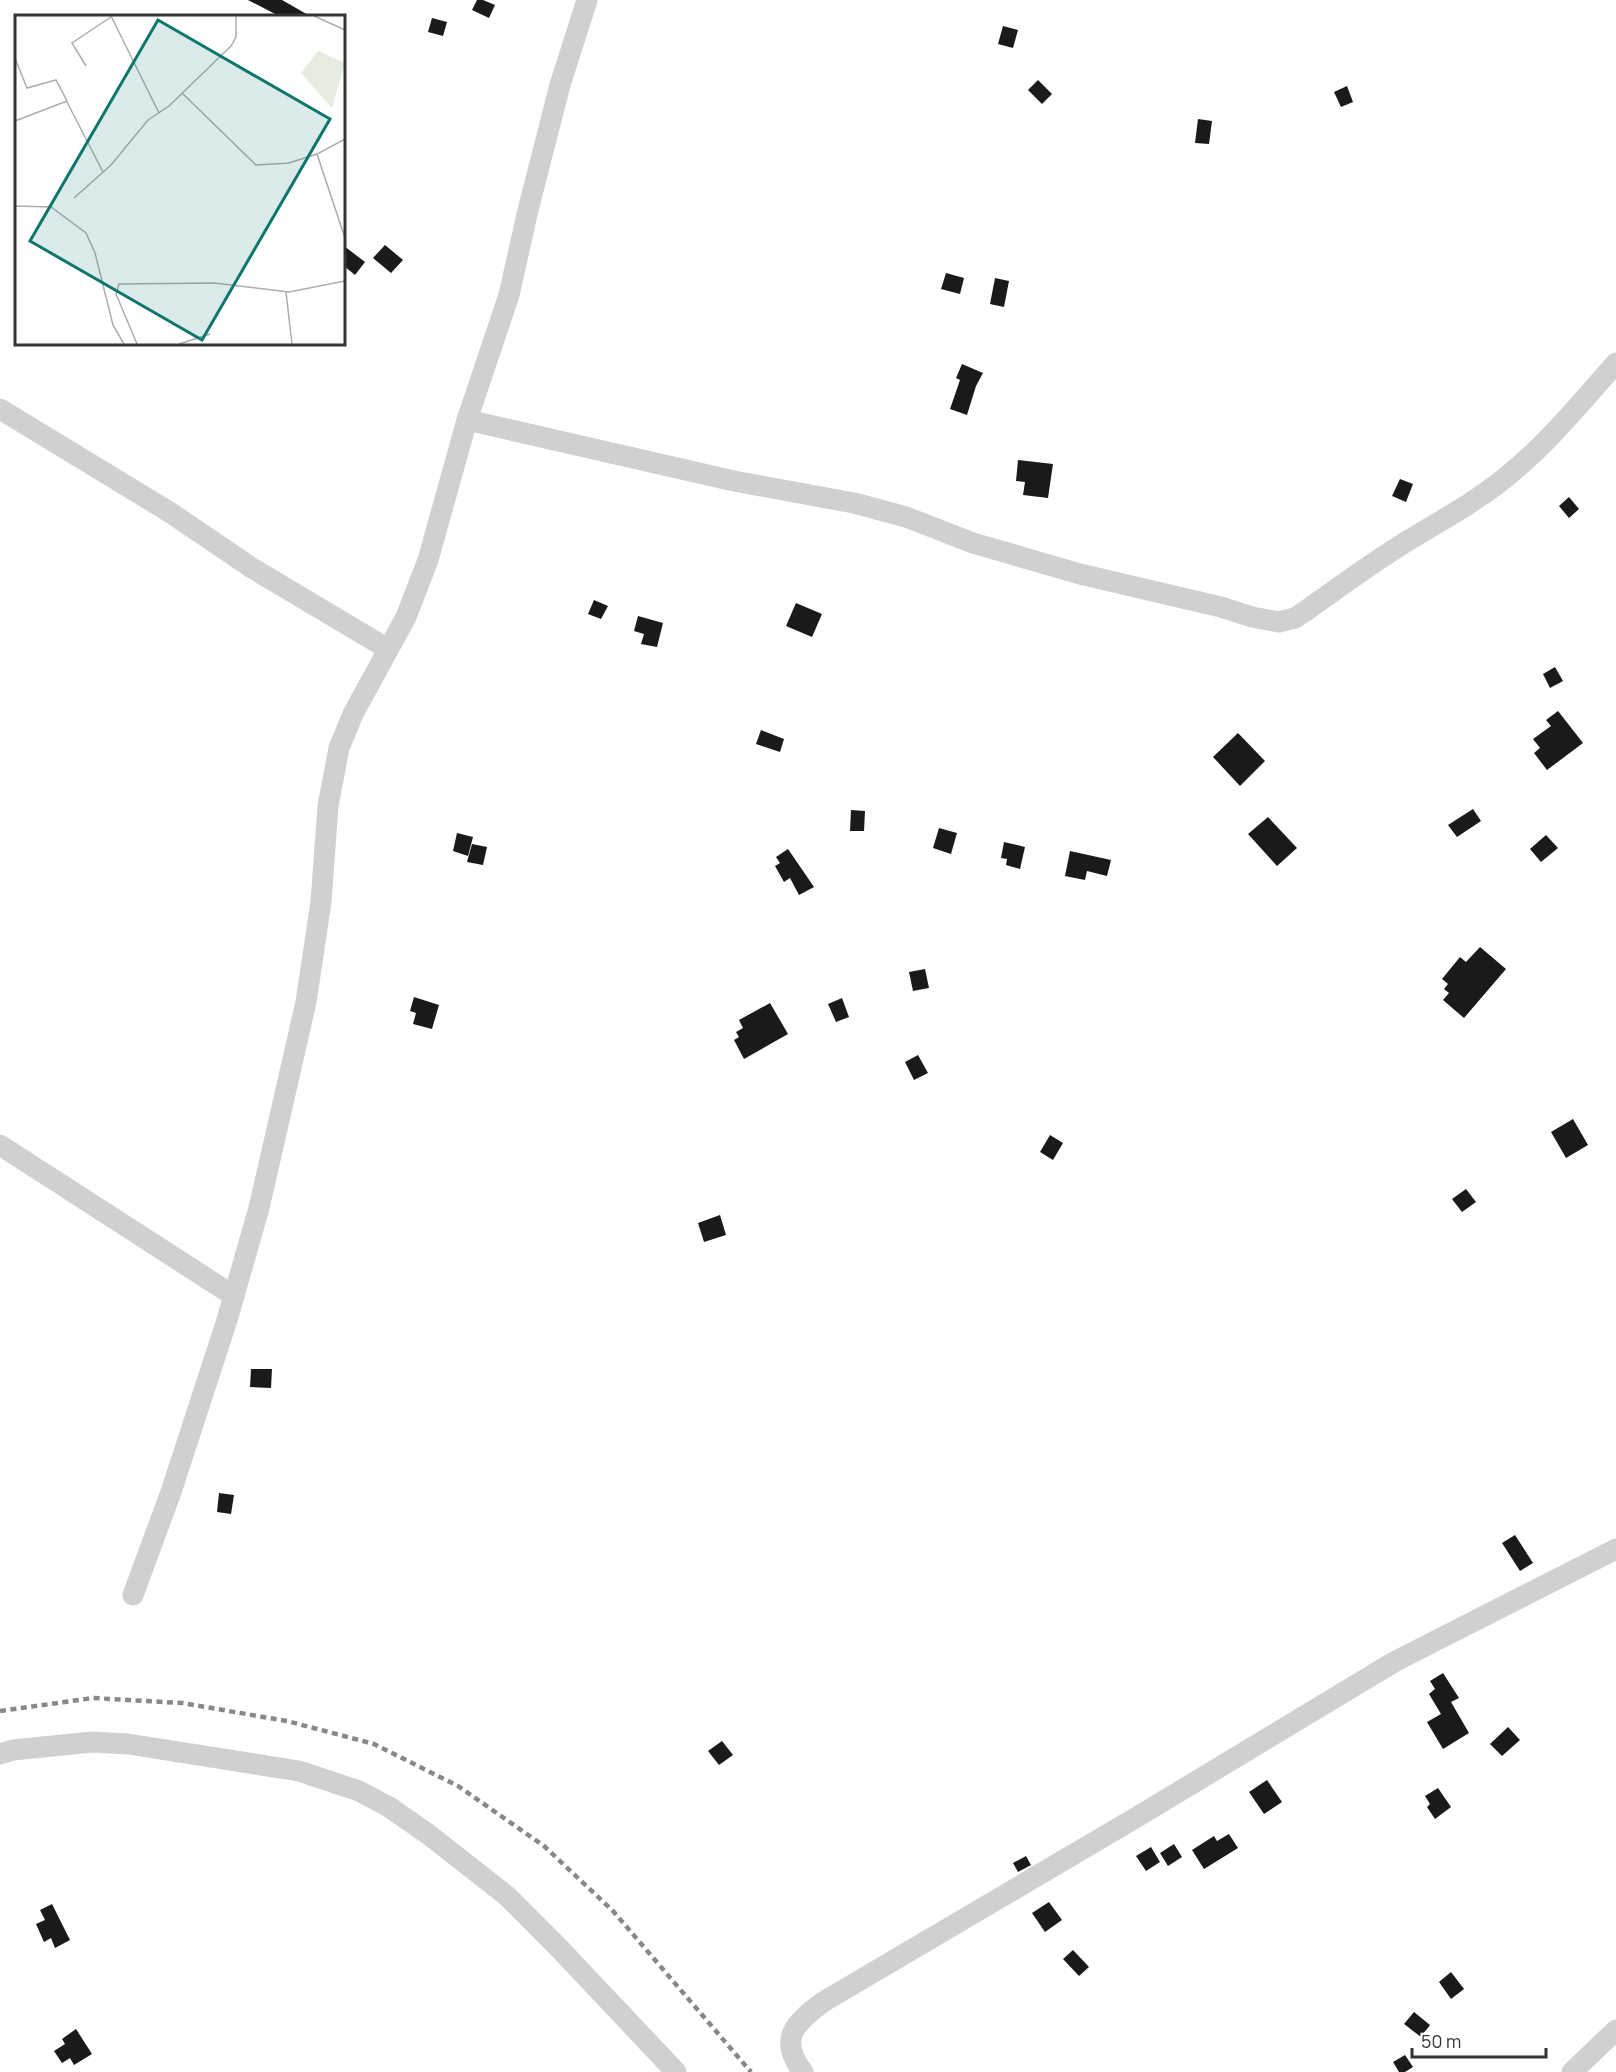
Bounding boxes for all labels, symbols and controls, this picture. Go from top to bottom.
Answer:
inset map [15,15,345,345]
scale bar [1412,2021,1546,2059]
text: 50 m [1421,2029,1461,2053]

